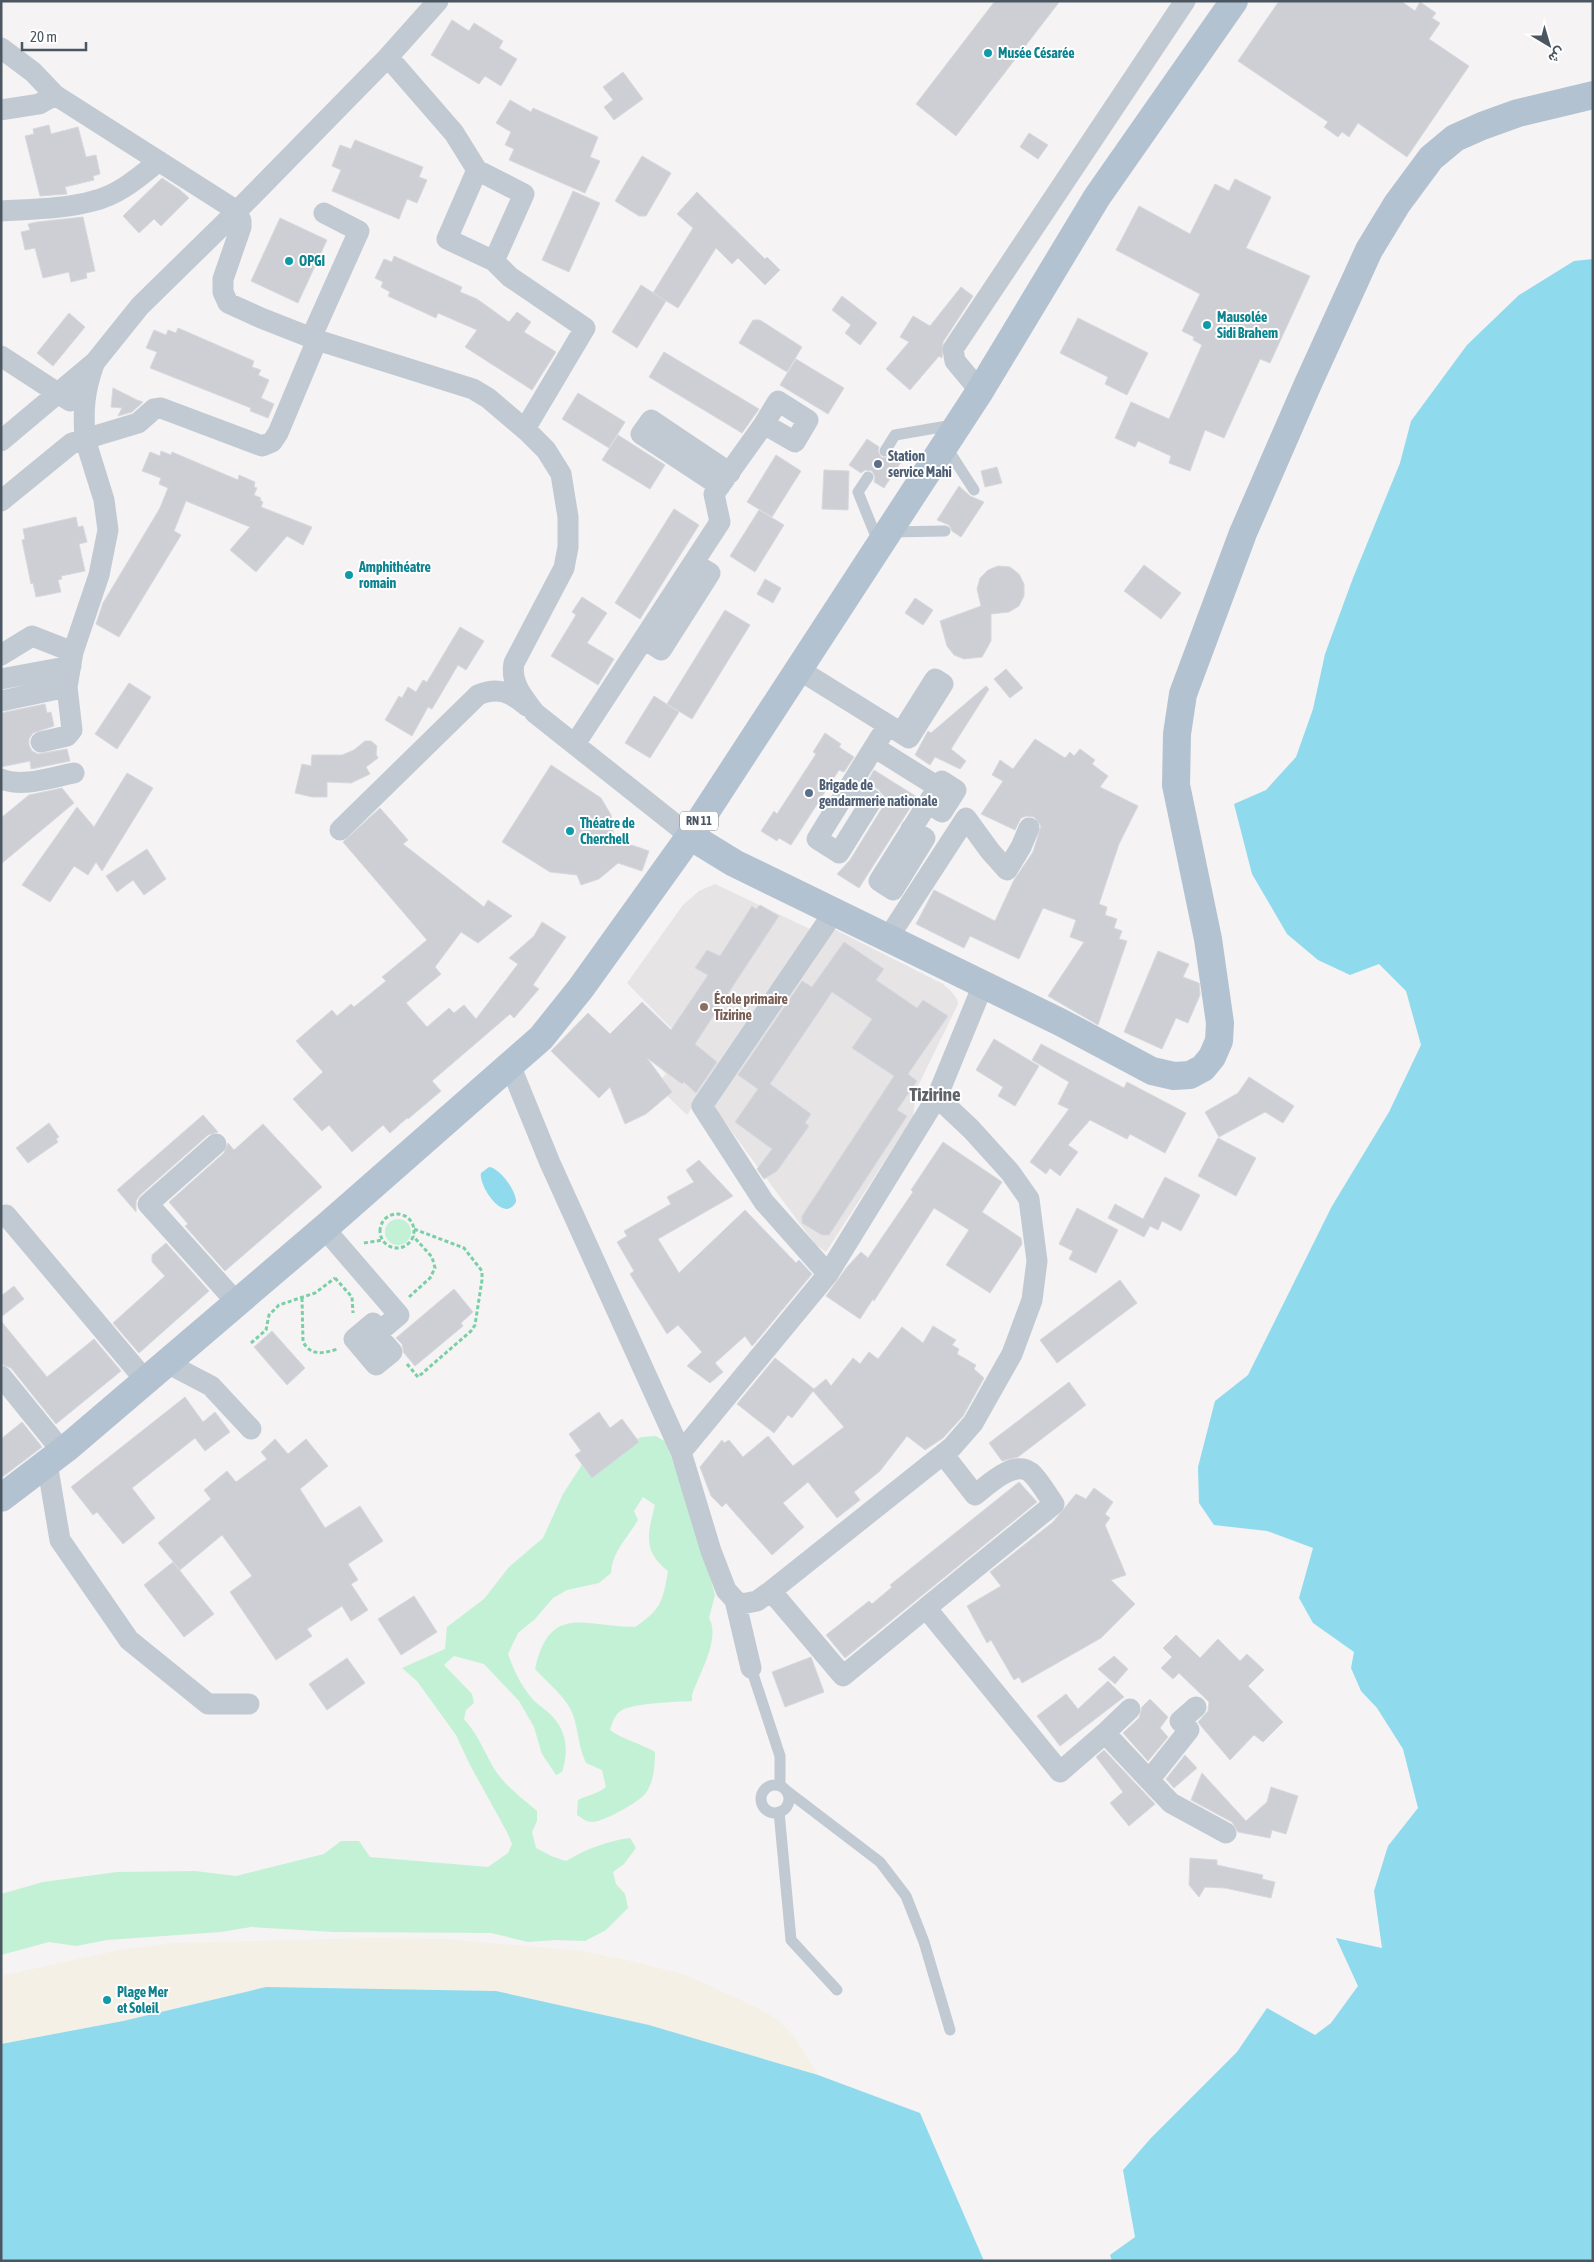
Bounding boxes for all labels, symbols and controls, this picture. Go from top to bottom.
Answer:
scale bar [22,20,86,52]
north arrow [1524,20,1574,70]
text: 20 m [30,28,57,45]
text: ش [1545,43,1569,67]
place label: Musée Césarée [998,45,1075,61]
marker: Musée Césarée [982,47,994,59]
place label: OPGI [299,253,325,269]
marker: OPGI [283,255,295,267]
place label: Mausolée Sidi Brahem [1217,309,1278,341]
marker: Mausolée Sidi Brahem [1201,319,1213,331]
place label: Station service Mahi [888,448,952,480]
marker: Station service Mahi [872,458,884,470]
place label: Amphithéatre romain [358,559,431,591]
marker: Amphithéatre romain [343,569,355,581]
place label: Brigade de gendarmerie nationale [819,777,938,809]
marker: Brigade de gendarmerie nationale [803,787,815,799]
road number: RN 11 [680,811,718,830]
place label: Théatre de Cherchell [580,815,635,847]
marker: Théatre de Cherchell [564,825,576,837]
place label: École primaire Tizirine [714,991,788,1023]
marker: École primaire Tizirine [698,1001,710,1013]
district label: Tizirine [909,1083,961,1105]
place label: Plage Mer et Soleil [117,1984,169,2016]
marker: Plage Mer et Soleil [101,1994,113,2006]

